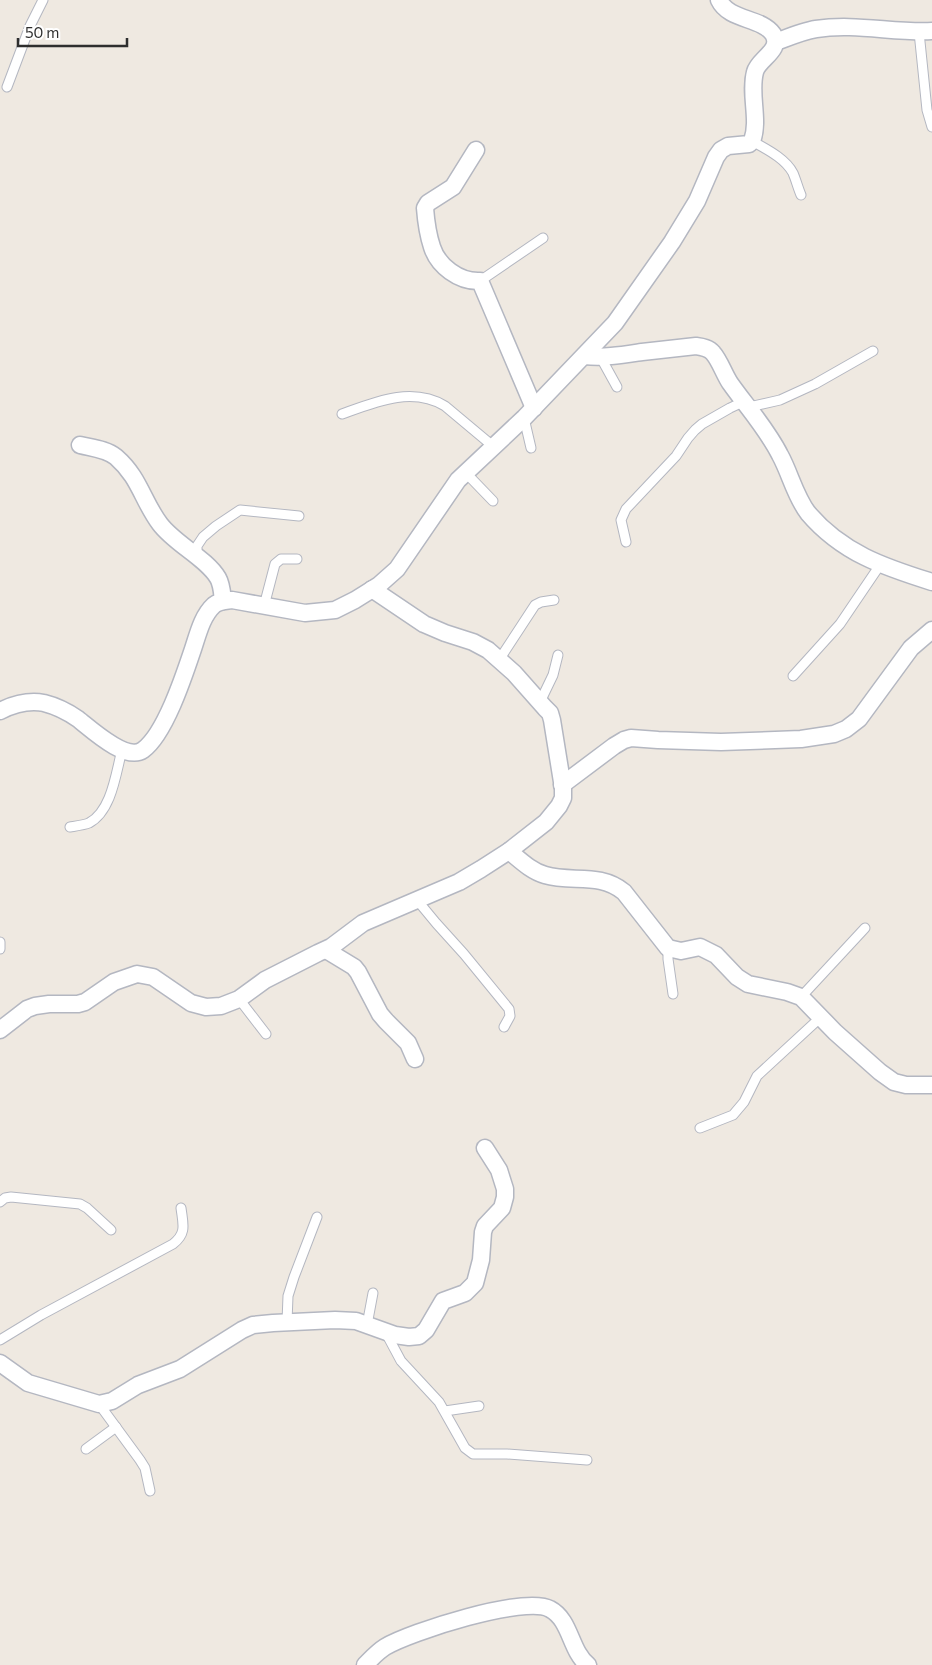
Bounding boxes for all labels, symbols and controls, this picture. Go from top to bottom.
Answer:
scale bar [18,15,126,47]
text: 50 m [25,23,59,41]

